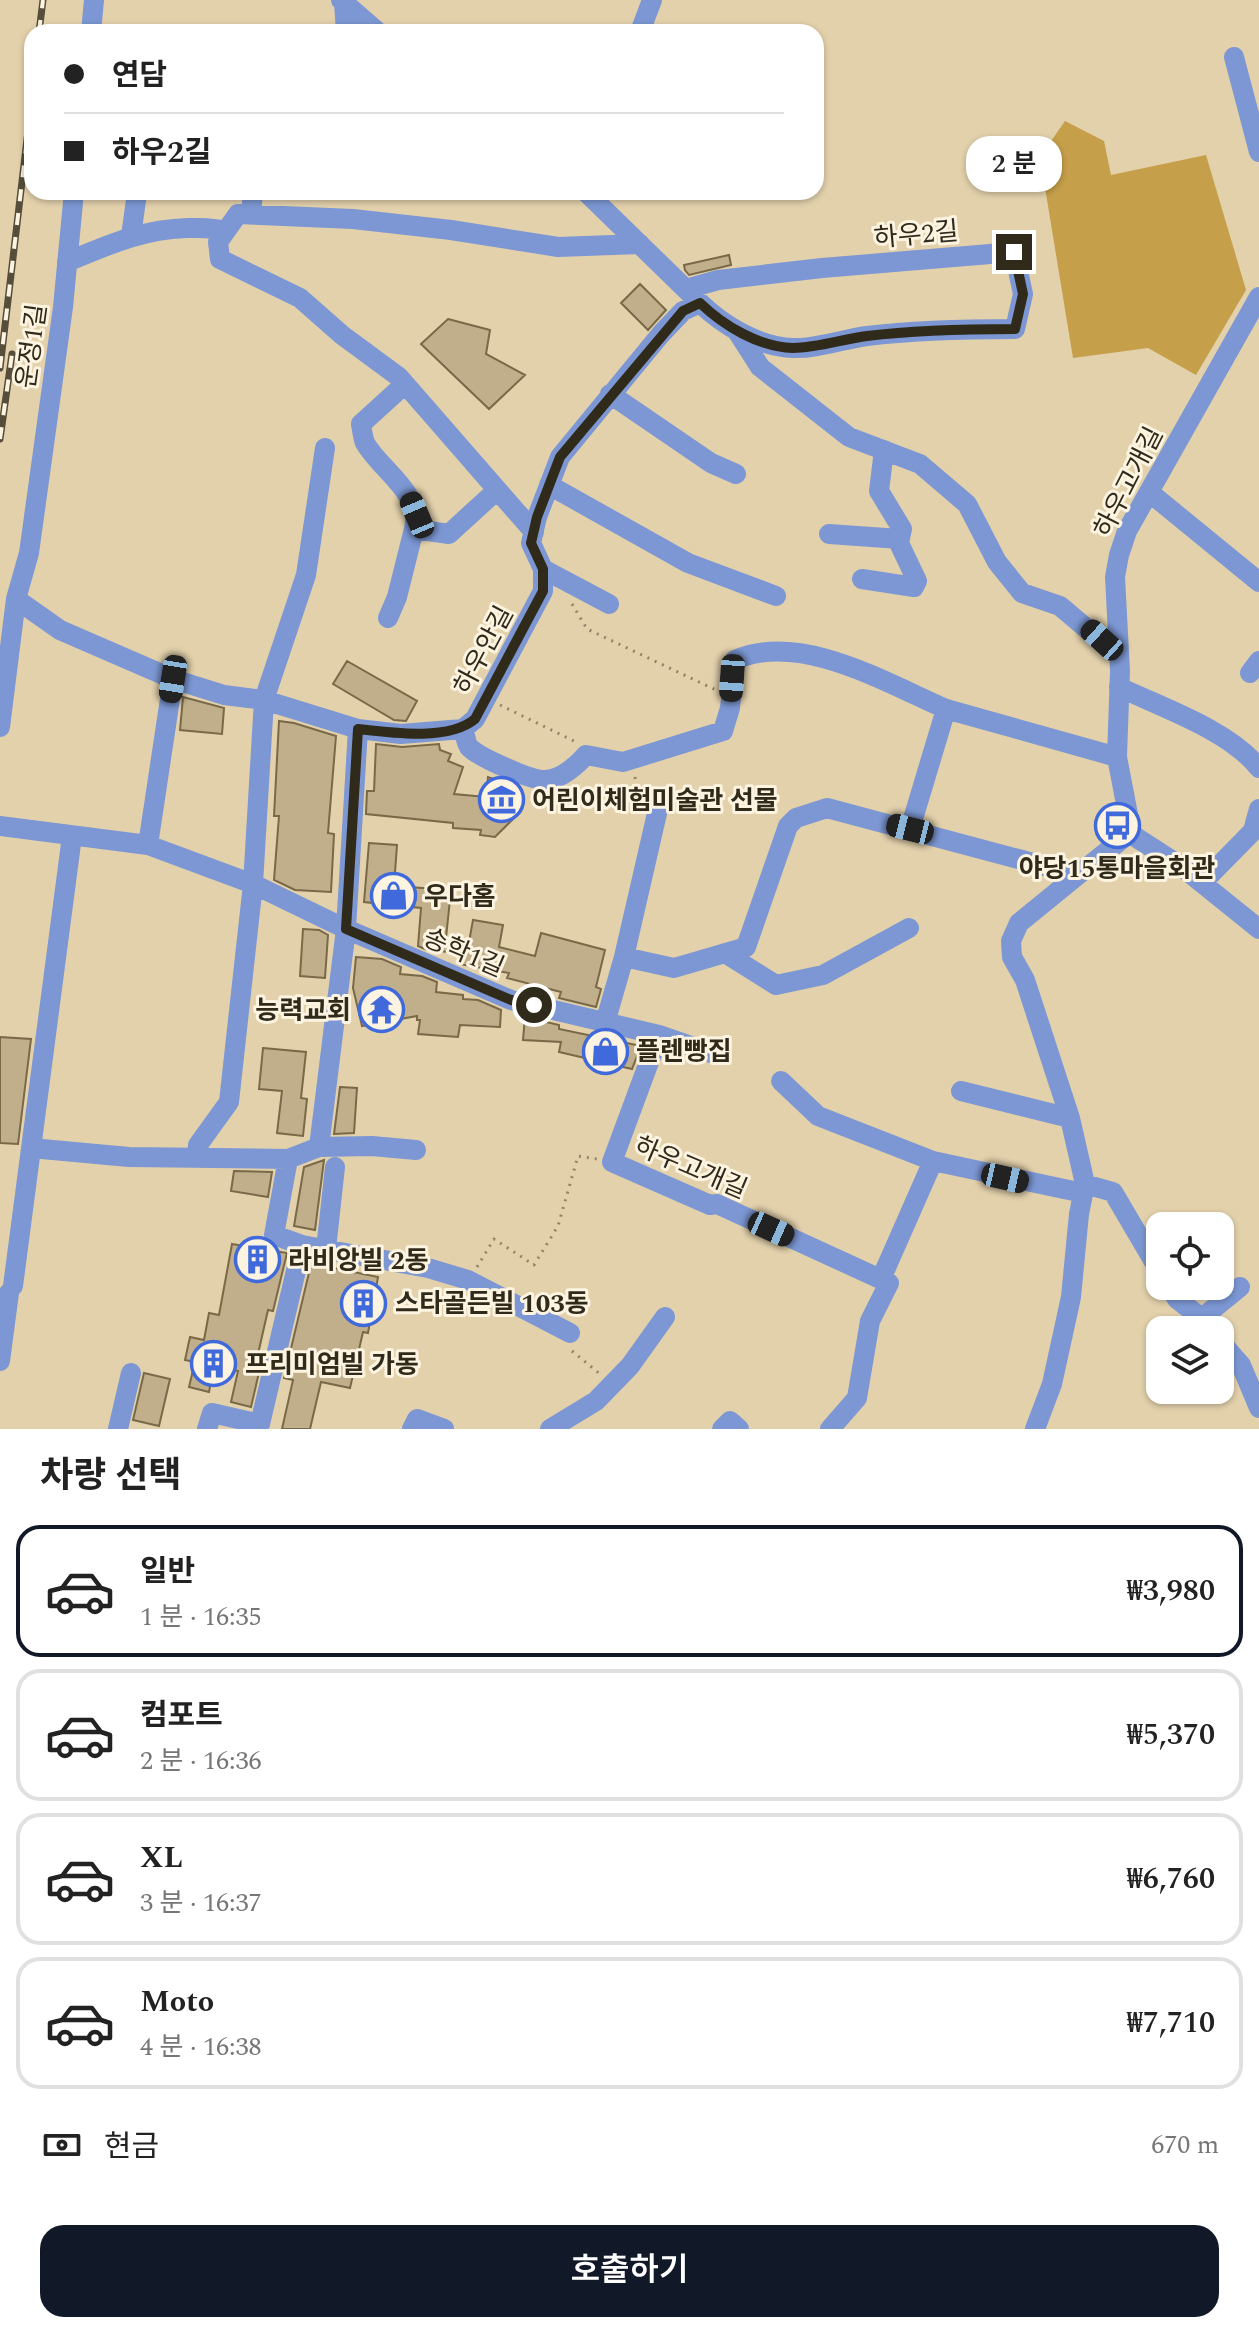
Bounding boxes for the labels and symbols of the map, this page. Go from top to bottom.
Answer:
callout: 2 분 [966,136,1062,192]
street label: 하우2길 [872,211,960,259]
route end [996,234,1032,270]
street label: 운정1길 [6,301,58,391]
street label: 하우고개길 [1084,420,1174,545]
car [397,488,437,542]
street label: 하우안길 [444,599,524,702]
car [1076,615,1128,665]
car [157,653,189,705]
car [718,653,746,703]
museum icon: 어린이체험미술관 선물 [477,776,525,824]
place label: 어린이체험미술관 선물 [532,781,778,821]
bus stop icon: 야당15통마을회관 [1093,801,1141,849]
car [884,812,936,846]
place label: 야당15통마을회관 [1019,849,1215,889]
shop icon: 우다홈 [369,872,417,920]
place label: 우다홈 [424,877,496,917]
street label: 송학1길 [417,918,510,988]
temple icon: 능력교회 [358,986,406,1034]
route start [516,987,552,1023]
place label: 능력교회 [255,991,351,1031]
shop icon: 플렌빵집 [581,1027,629,1075]
place label: 플렌빵집 [636,1032,732,1072]
street label: 하우고개길 [628,1126,753,1210]
car [979,1161,1031,1195]
car [744,1208,798,1250]
building icon: 라비앙빌 2동 [233,1236,281,1284]
place label: 라비앙빌 2동 [288,1241,429,1281]
building icon: 스타골든빌 103동 [340,1279,388,1327]
place label: 스타골든빌 103동 [395,1284,589,1324]
building icon: 프리미엄빌 가동 [190,1340,238,1388]
place label: 프리미엄빌 가동 [245,1345,419,1385]

